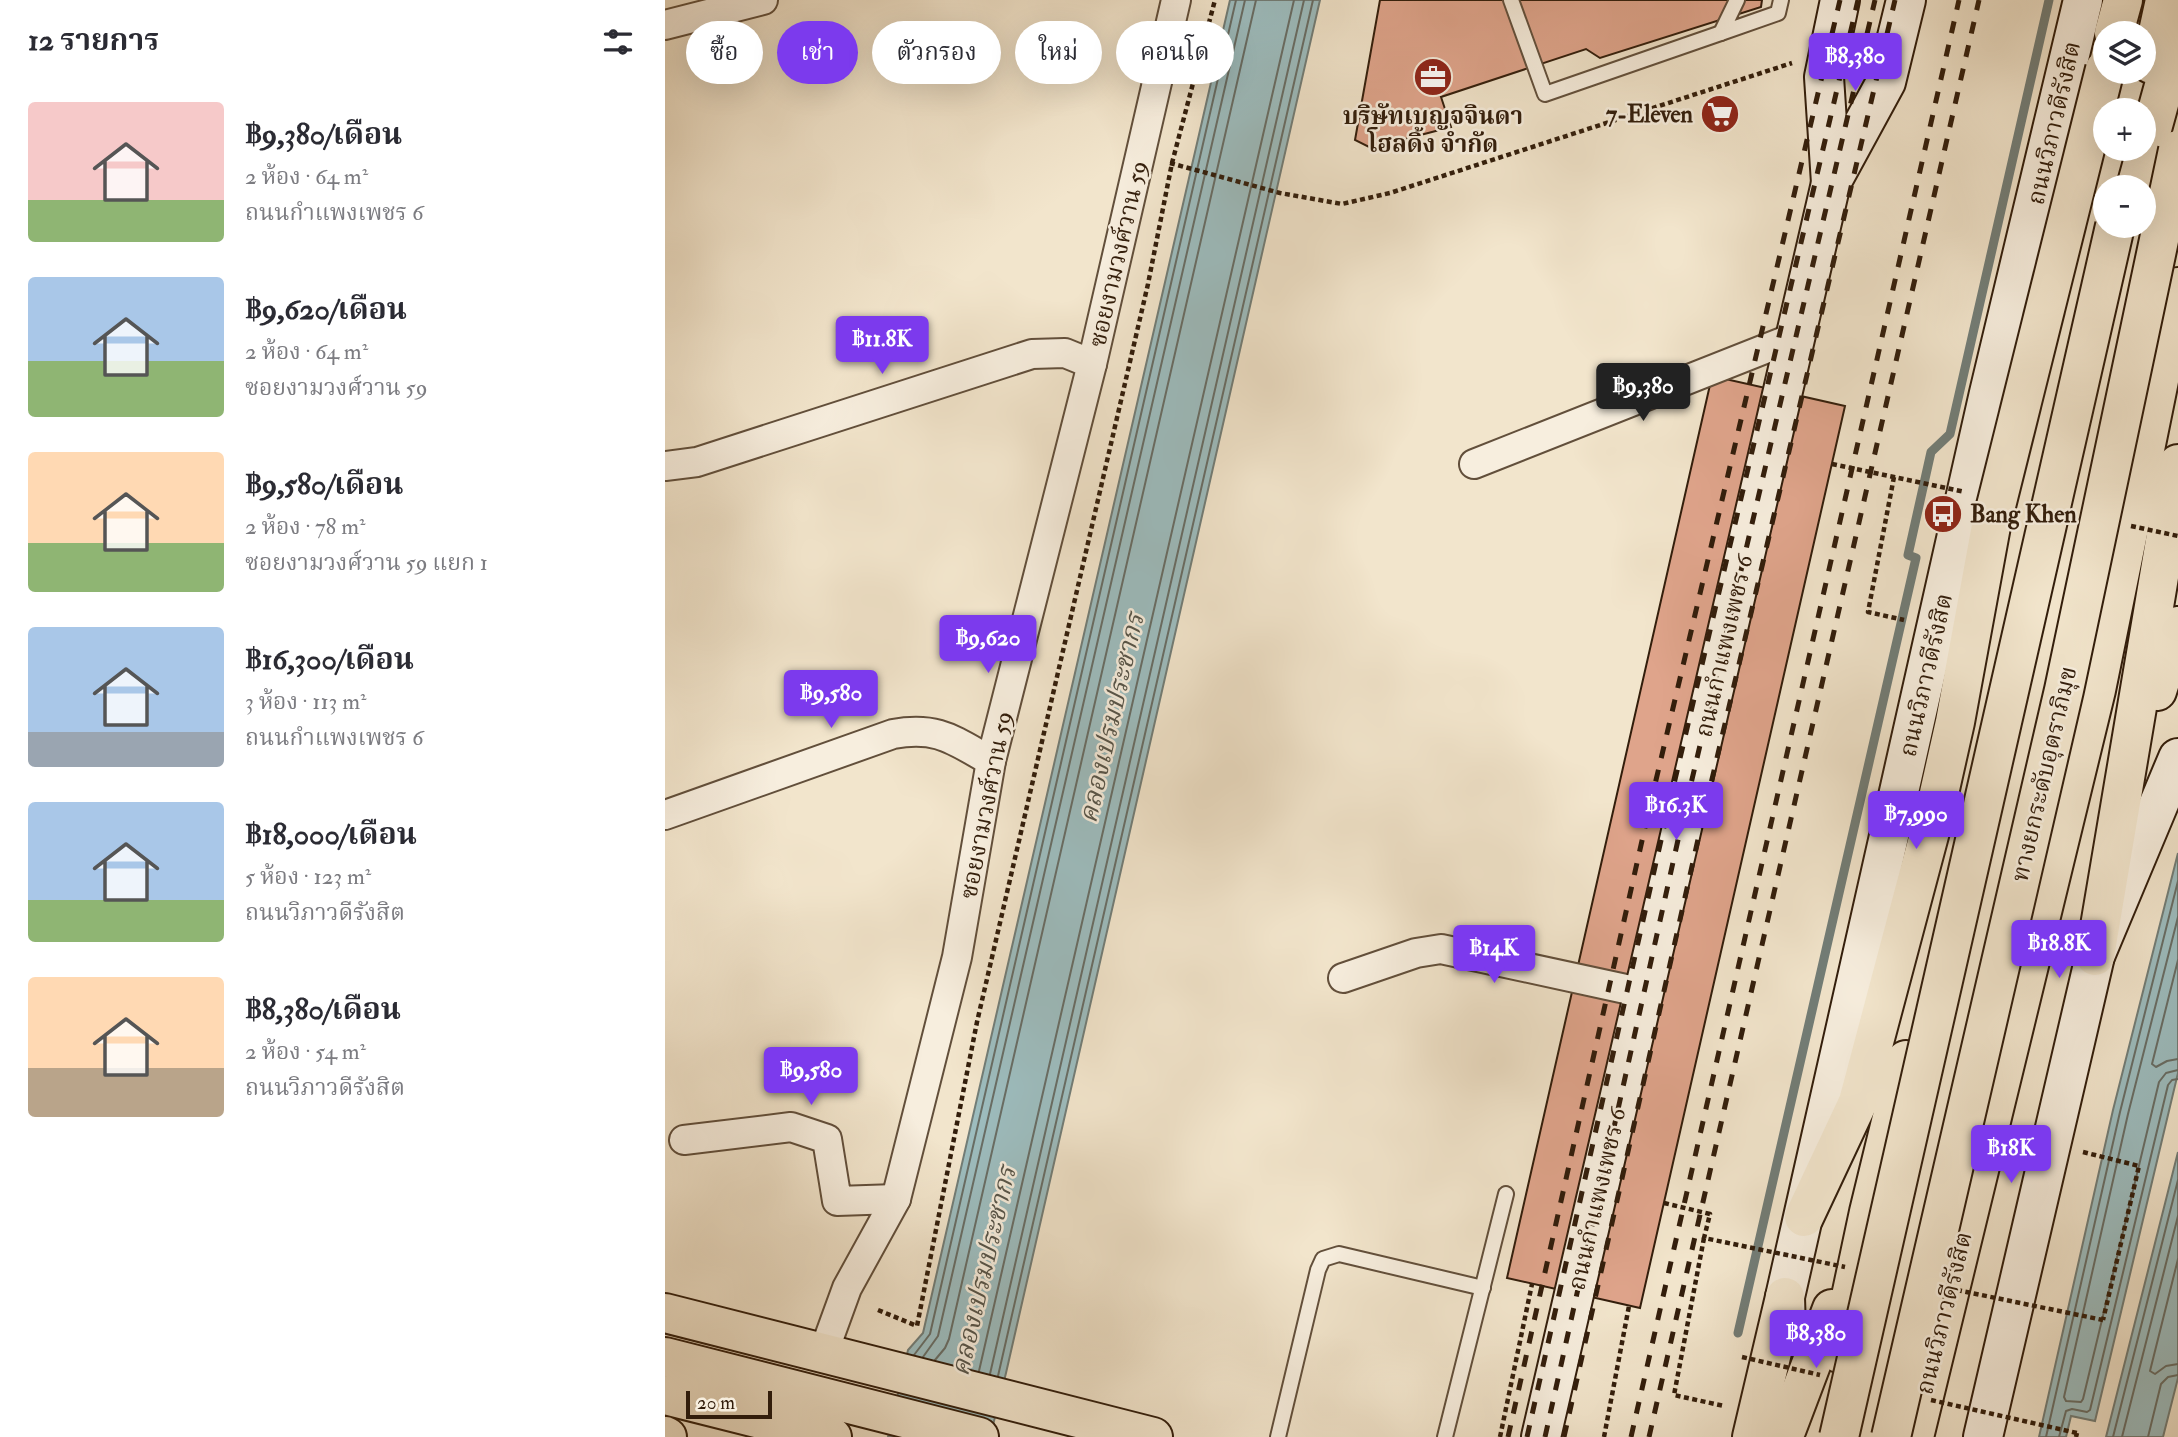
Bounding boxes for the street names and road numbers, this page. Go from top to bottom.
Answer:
street label: ถนนวิภาวดีรังสิต [2021,38,2088,208]
street label: ซอยงามวงศ์วาน 59 [1081,158,1155,350]
street label: ถนนกำแพงเพชร 6 [1688,550,1761,740]
street label: ถนนวิภาวดีรังสิต [1893,590,1960,760]
street label: ทางยกระดับอุตราภิมุข [2005,663,2084,885]
street label: ซอยงามวงศ์วาน 59 [952,709,1020,901]
street label: ถนนกำแพงเพชร 6 [1561,1103,1634,1293]
street label: ถนนวิภาวดีรังสิต [1909,1228,1980,1398]

